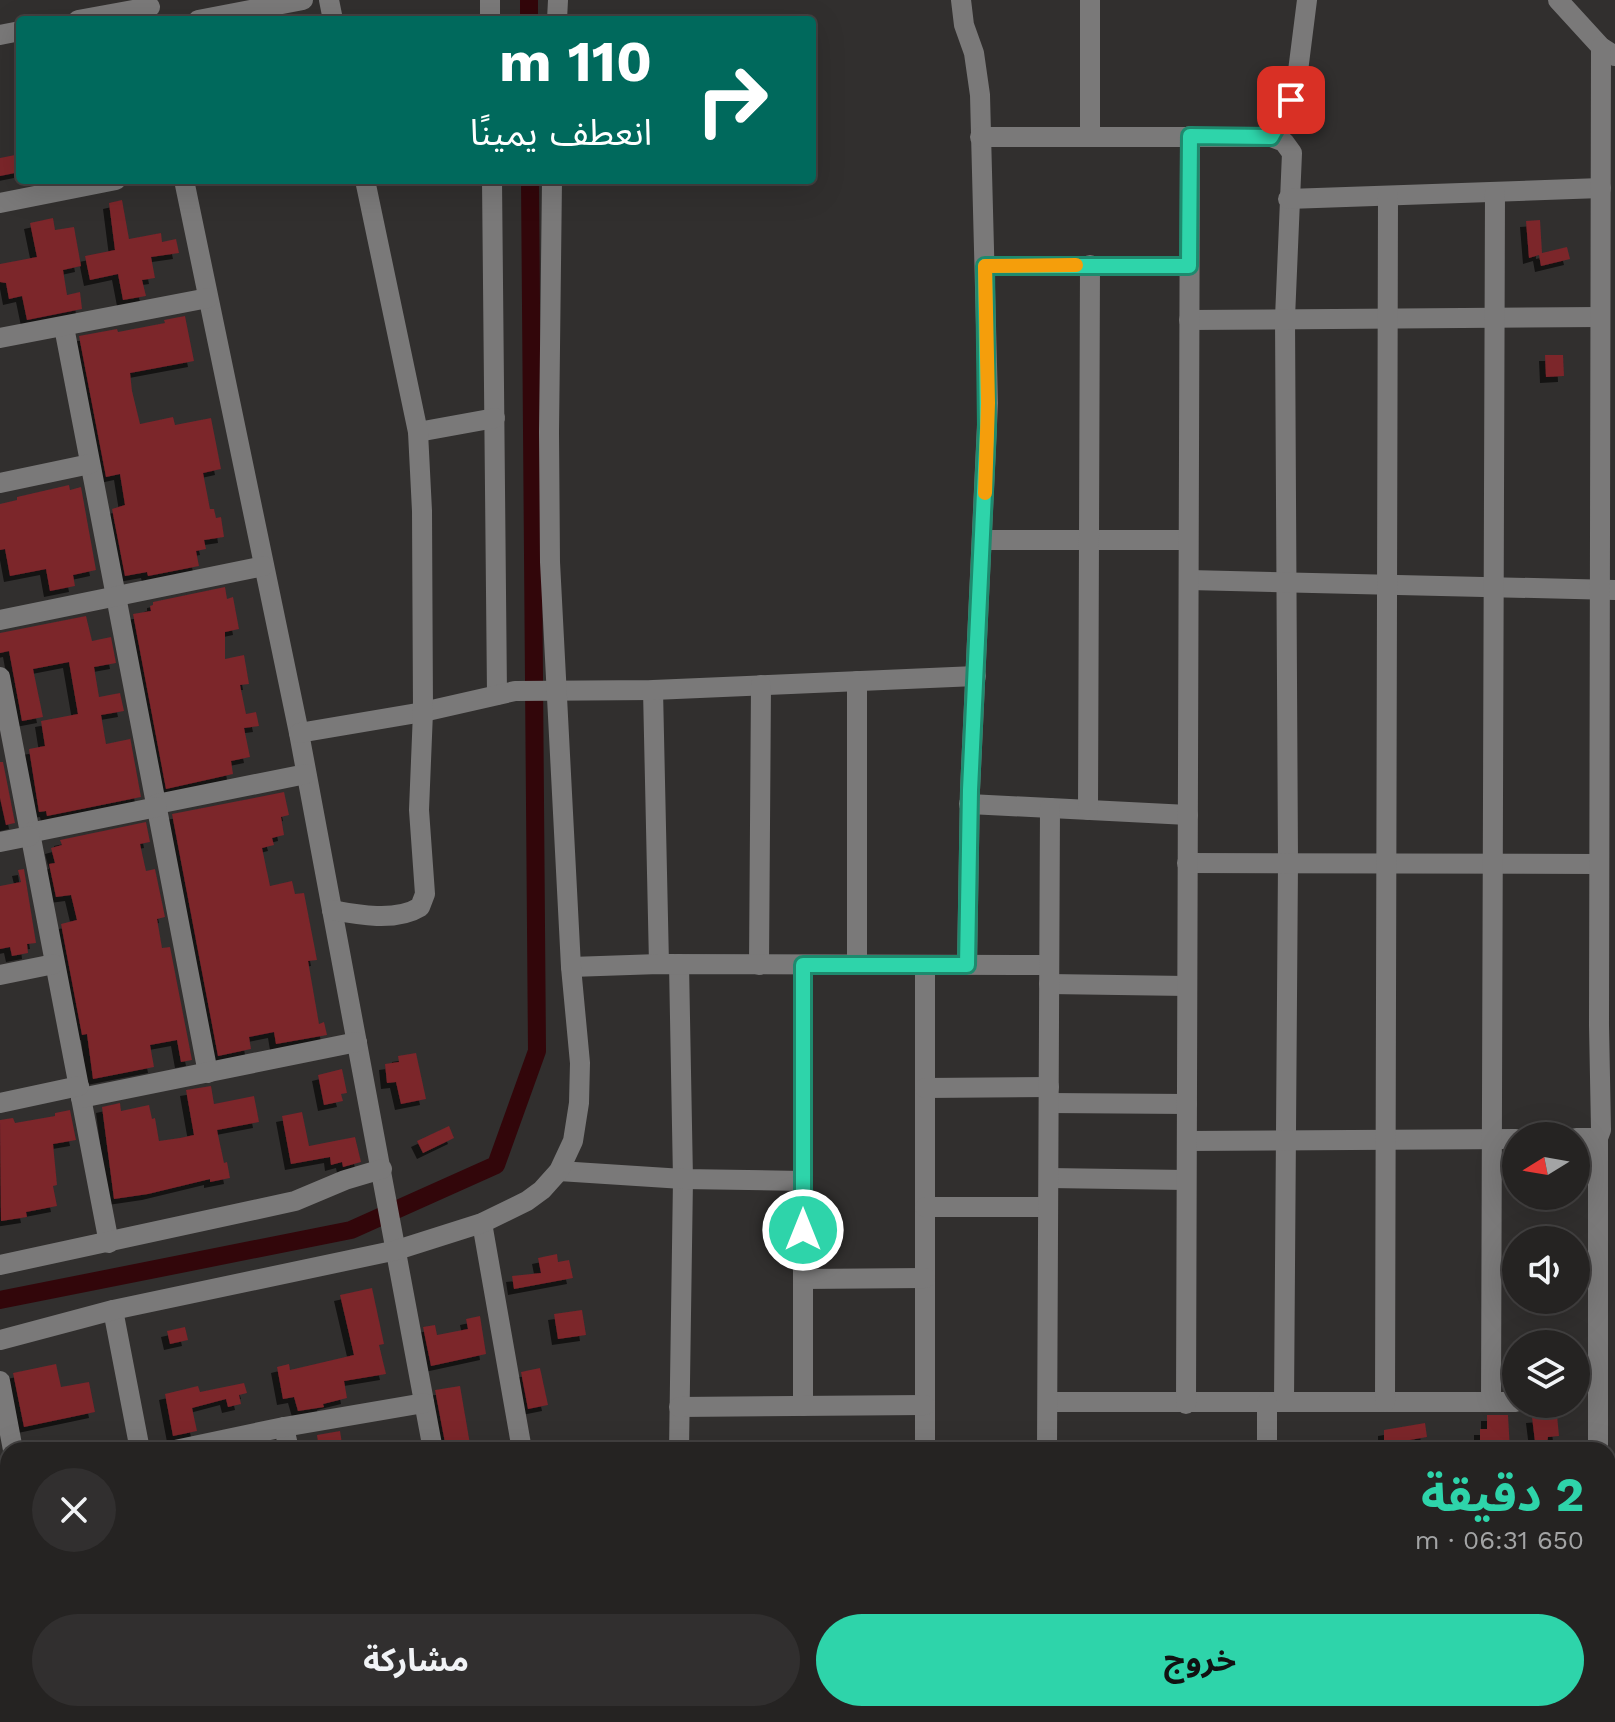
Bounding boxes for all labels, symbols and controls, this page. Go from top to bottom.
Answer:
text: 110 m [499,29,652,95]
icon: right [680,48,784,152]
pin [1257,66,1325,134]
icon: arrive [1269,78,1313,122]
text: انعطف يمينًا [470,112,652,154]
north arrow [1502,1122,1590,1210]
map controls [1502,1122,1590,1418]
position arrow [761,1188,845,1272]
button: sound [1502,1226,1590,1314]
button: layers [1502,1330,1590,1418]
text: 2 دقيقة [1421,1466,1584,1523]
button: close [32,1468,116,1552]
text: 650 m · 06:31 [1415,1525,1584,1555]
button: مشاركة [32,1614,800,1706]
button: خروج [816,1614,1584,1706]

